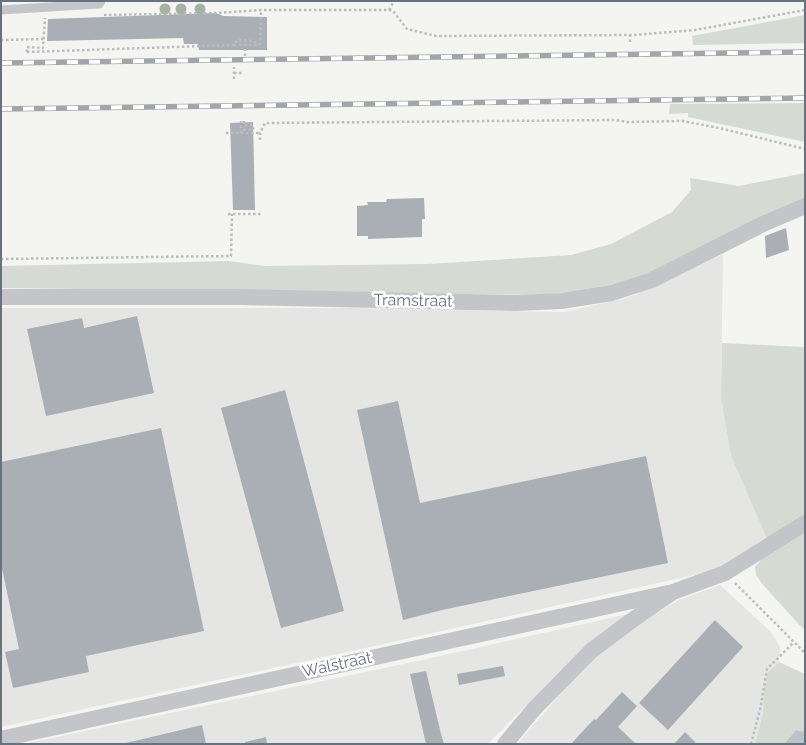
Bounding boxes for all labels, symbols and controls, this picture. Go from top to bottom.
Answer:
street label: Tramstraat [373,291,453,311]
street label: Walstraat [301,648,373,682]

